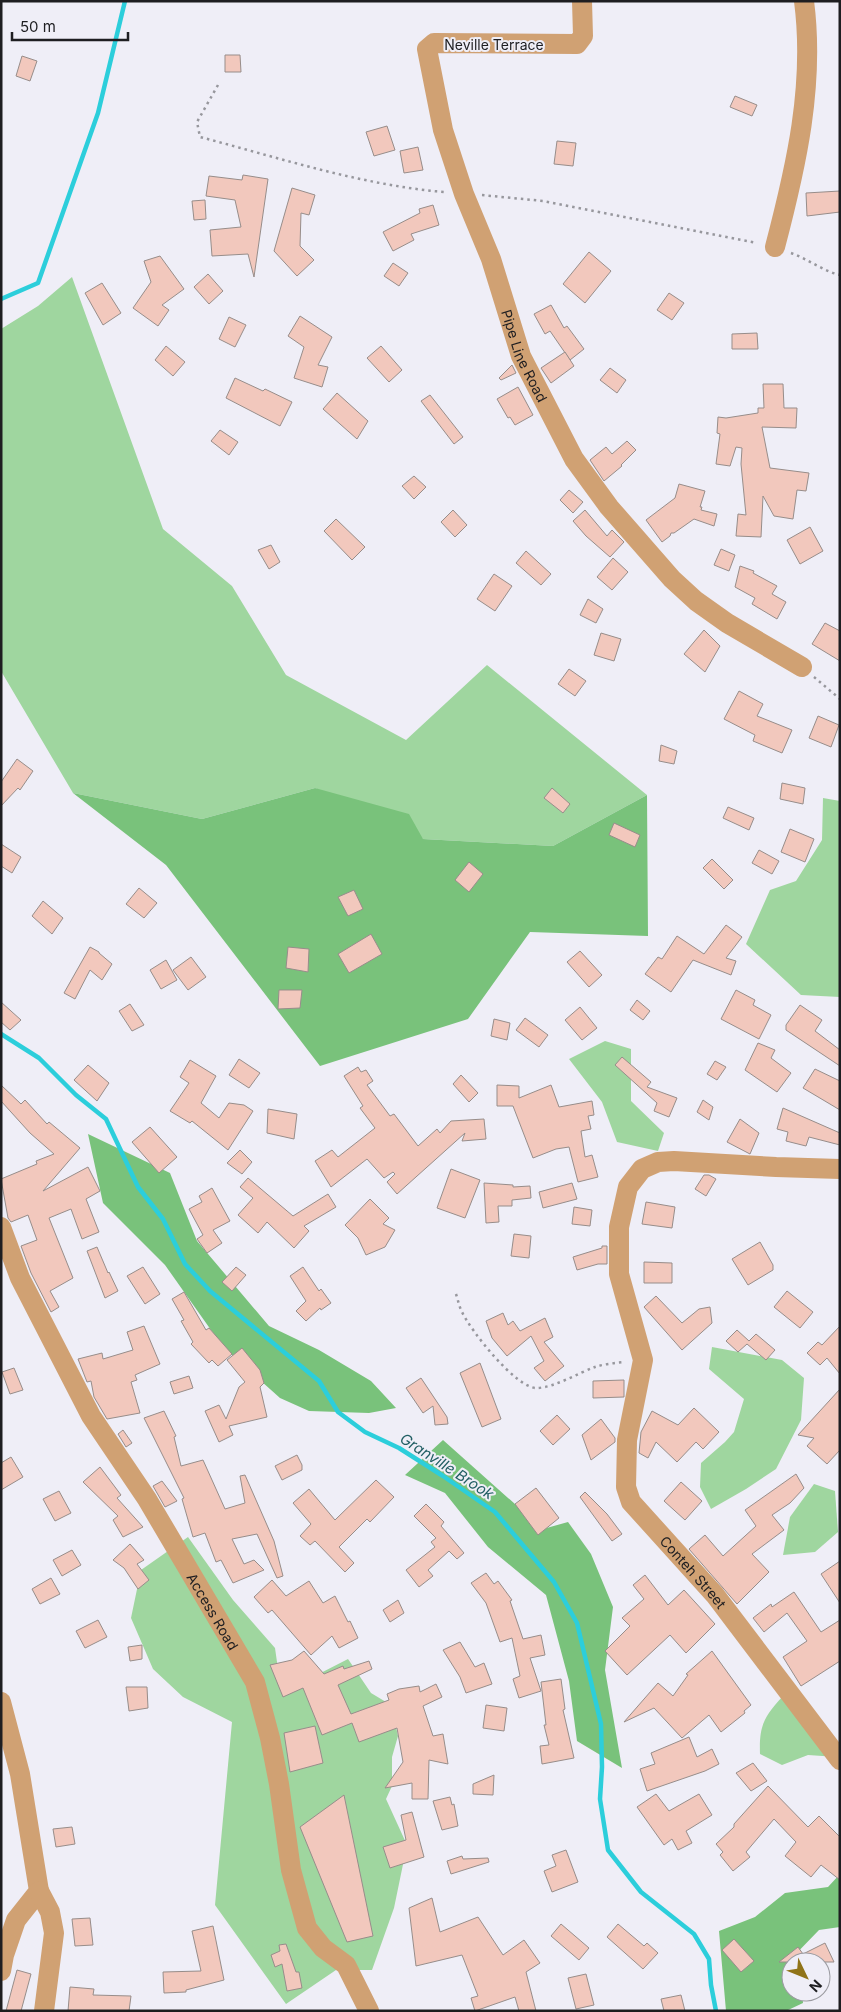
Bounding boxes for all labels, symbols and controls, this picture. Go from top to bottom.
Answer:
scale bar [12,10,129,42]
text: 50 m [20,17,56,36]
street label: Neville Terrace [444,36,544,53]
street label: Pipe Line Road [499,307,552,405]
water label: Granville Brook [396,1429,498,1504]
street label: Conteh Street [657,1532,731,1612]
street label: Access Road [184,1570,242,1653]
north arrow [781,1952,831,2002]
text: N [806,1977,826,1996]

